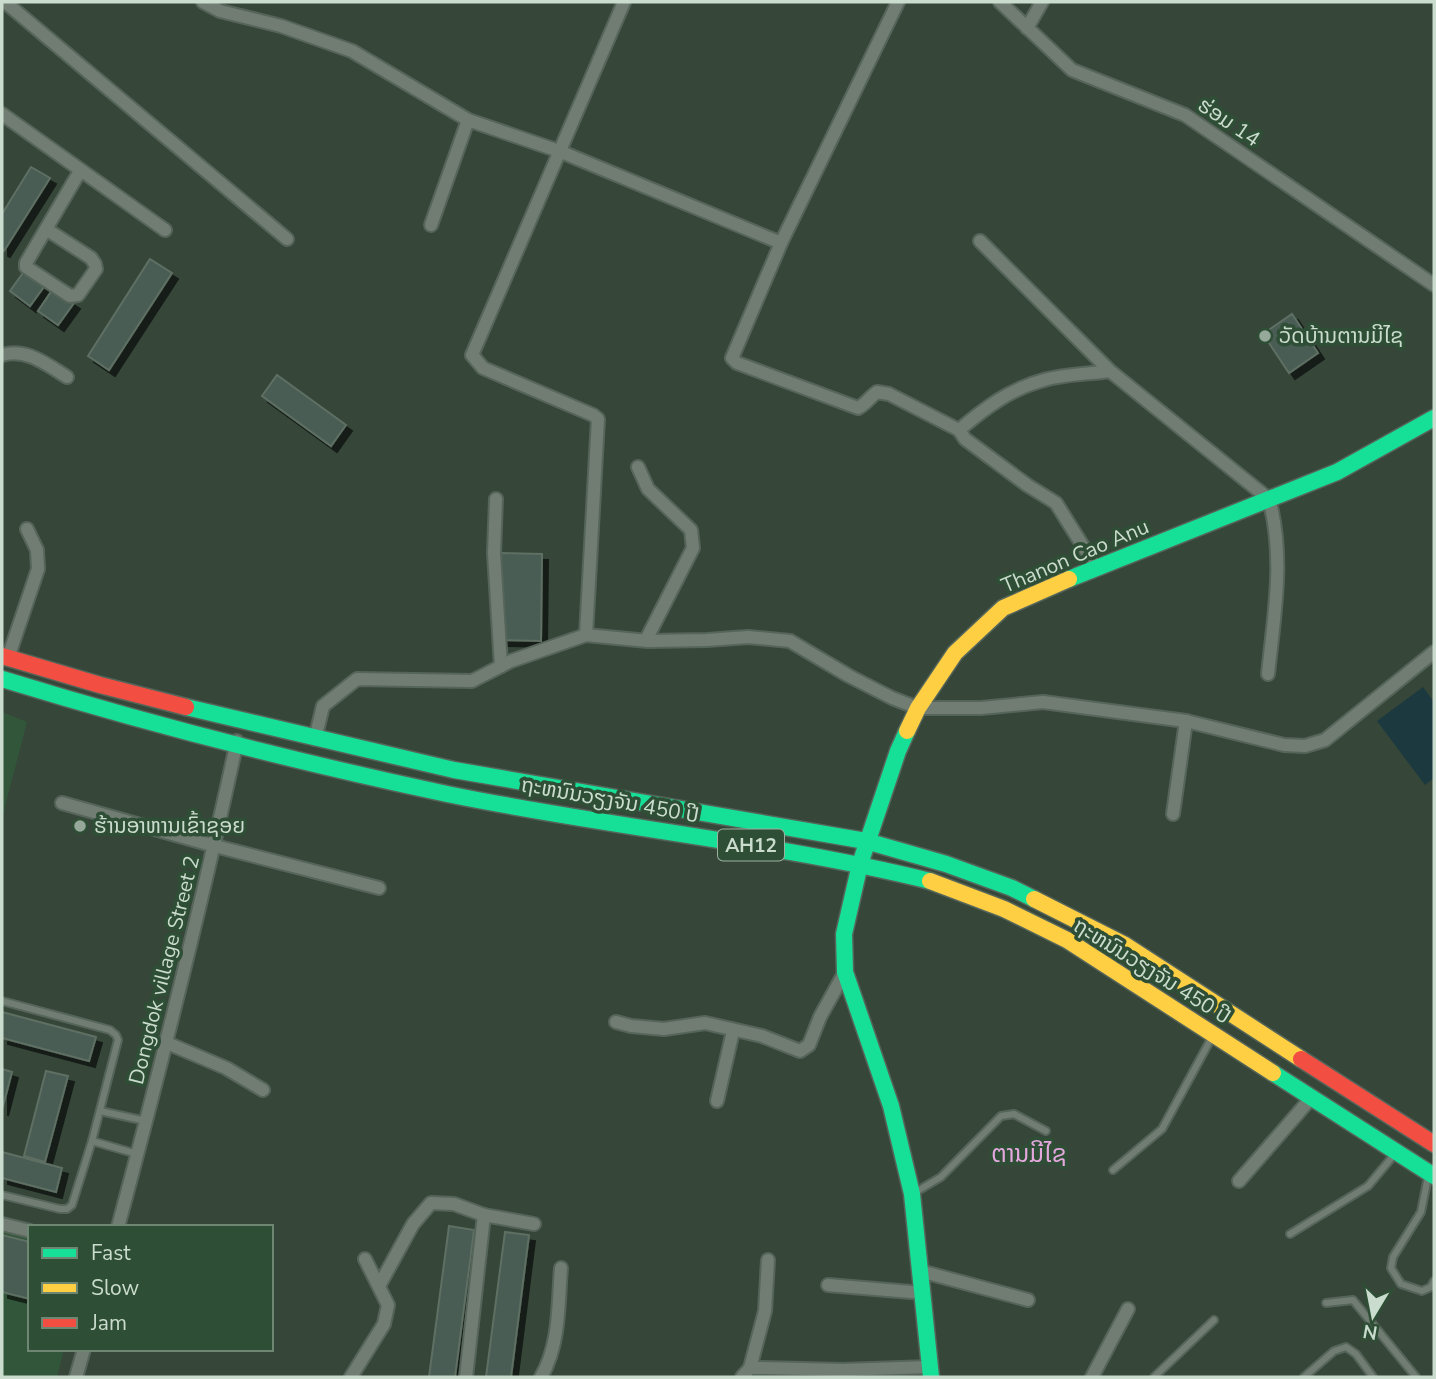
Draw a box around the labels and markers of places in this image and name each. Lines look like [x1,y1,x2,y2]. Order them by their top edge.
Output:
place label: ວັດບ້ານຕານມີໄຊ [1279,322,1403,350]
marker: ວັດບ້ານຕານມີໄຊ [1257,328,1273,344]
place label: ຮ້ານອາຫານເຂົ້າຊອຍ [94,810,245,840]
marker: ຮ້ານອາຫານເຂົ້າຊອຍ [72,818,88,834]

